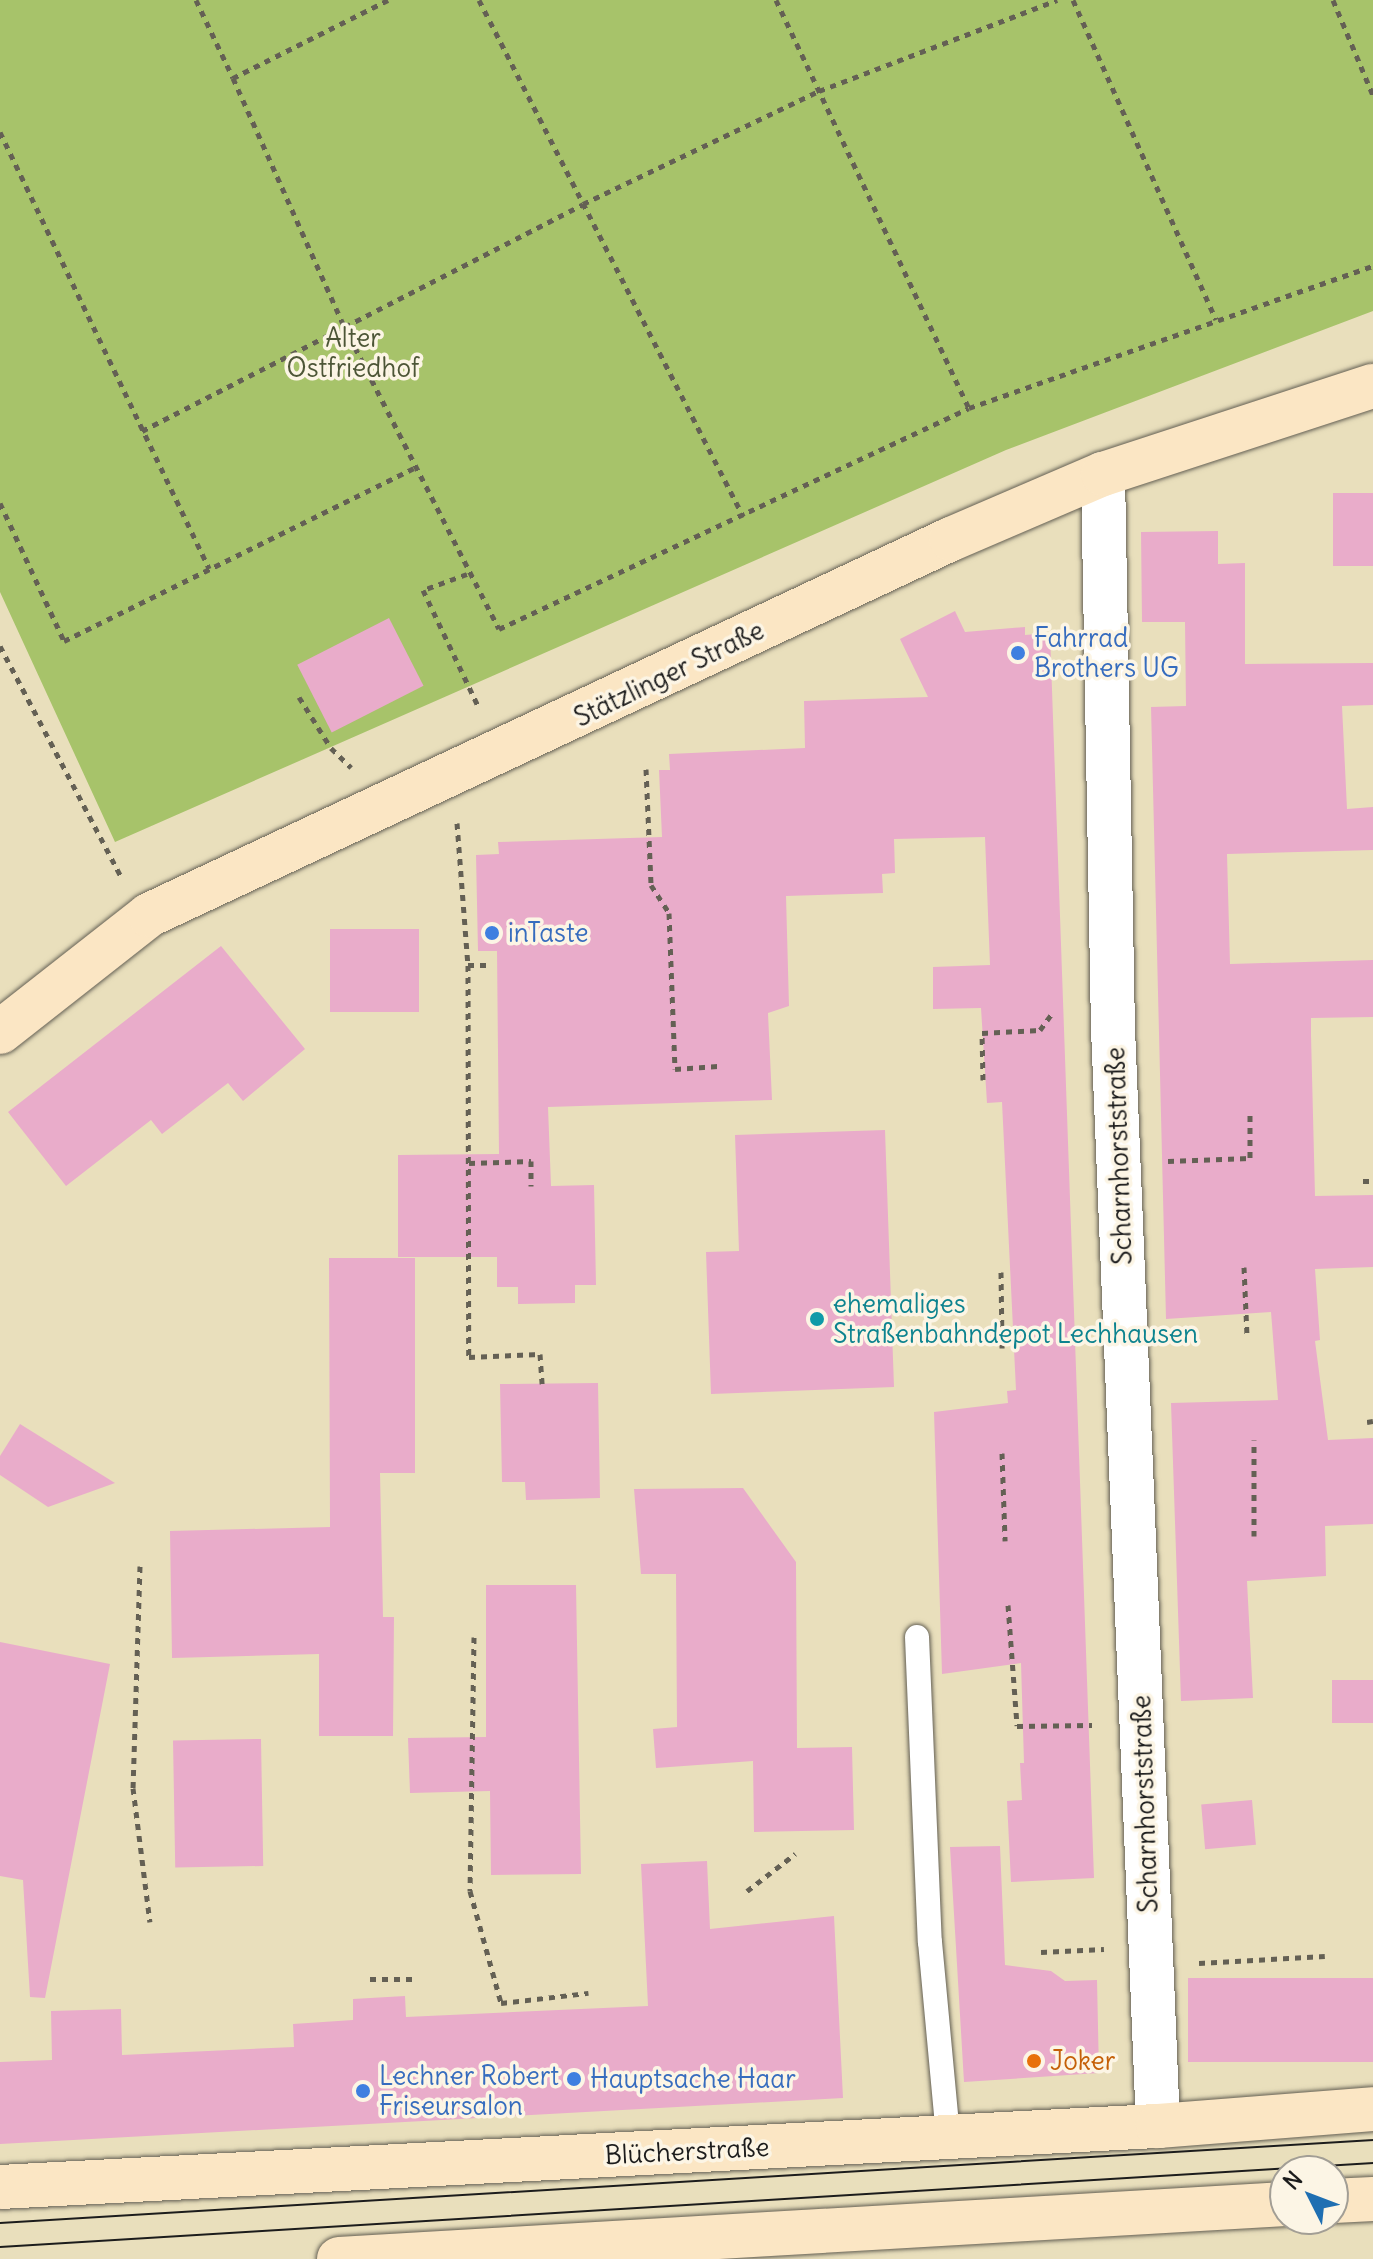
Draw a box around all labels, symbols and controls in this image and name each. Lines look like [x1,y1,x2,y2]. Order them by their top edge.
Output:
park label: Alter Ostfriedhof [287,322,419,384]
street label: Stätzlinger Straße [569,615,769,733]
place label: Fahrrad Brothers UG [1034,622,1179,684]
marker: Fahrrad Brothers UG [1009,644,1027,662]
place label: inTaste [508,917,588,949]
marker: inTaste [483,924,501,942]
street label: Scharnhorststraße [1100,1047,1138,1265]
place label: ehemaliges Straßenbahndepot Lechhausen [833,1288,1198,1350]
marker: ehemaliges Straßenbahndepot Lechhausen [808,1310,826,1328]
street label: Scharnhorststraße [1126,1695,1164,1913]
place label: Joker [1050,2045,1115,2077]
marker: Joker [1025,2052,1043,2070]
place label: Lechner Robert Friseursalon [379,2060,559,2122]
place label: Hauptsache Haar [590,2063,796,2095]
marker: Hauptsache Haar [565,2070,583,2088]
marker: Lechner Robert Friseursalon [354,2082,372,2100]
street label: Blücherstraße [604,2131,770,2171]
north arrow [1269,2155,1349,2235]
text: N [1277,2165,1308,2195]

